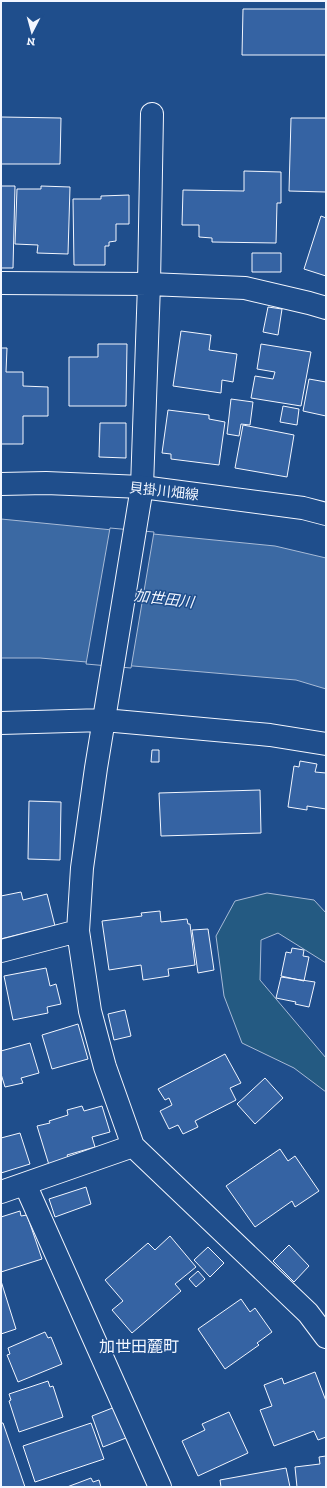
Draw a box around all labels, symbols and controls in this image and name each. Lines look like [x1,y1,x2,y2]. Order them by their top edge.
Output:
north arrow [12,12,52,52]
text: N [26,34,36,48]
street label: 貝掛川畑線 [128,479,200,504]
water label: 加世田川 [133,586,197,612]
district label: 加世田麓町 [99,1337,179,1356]

